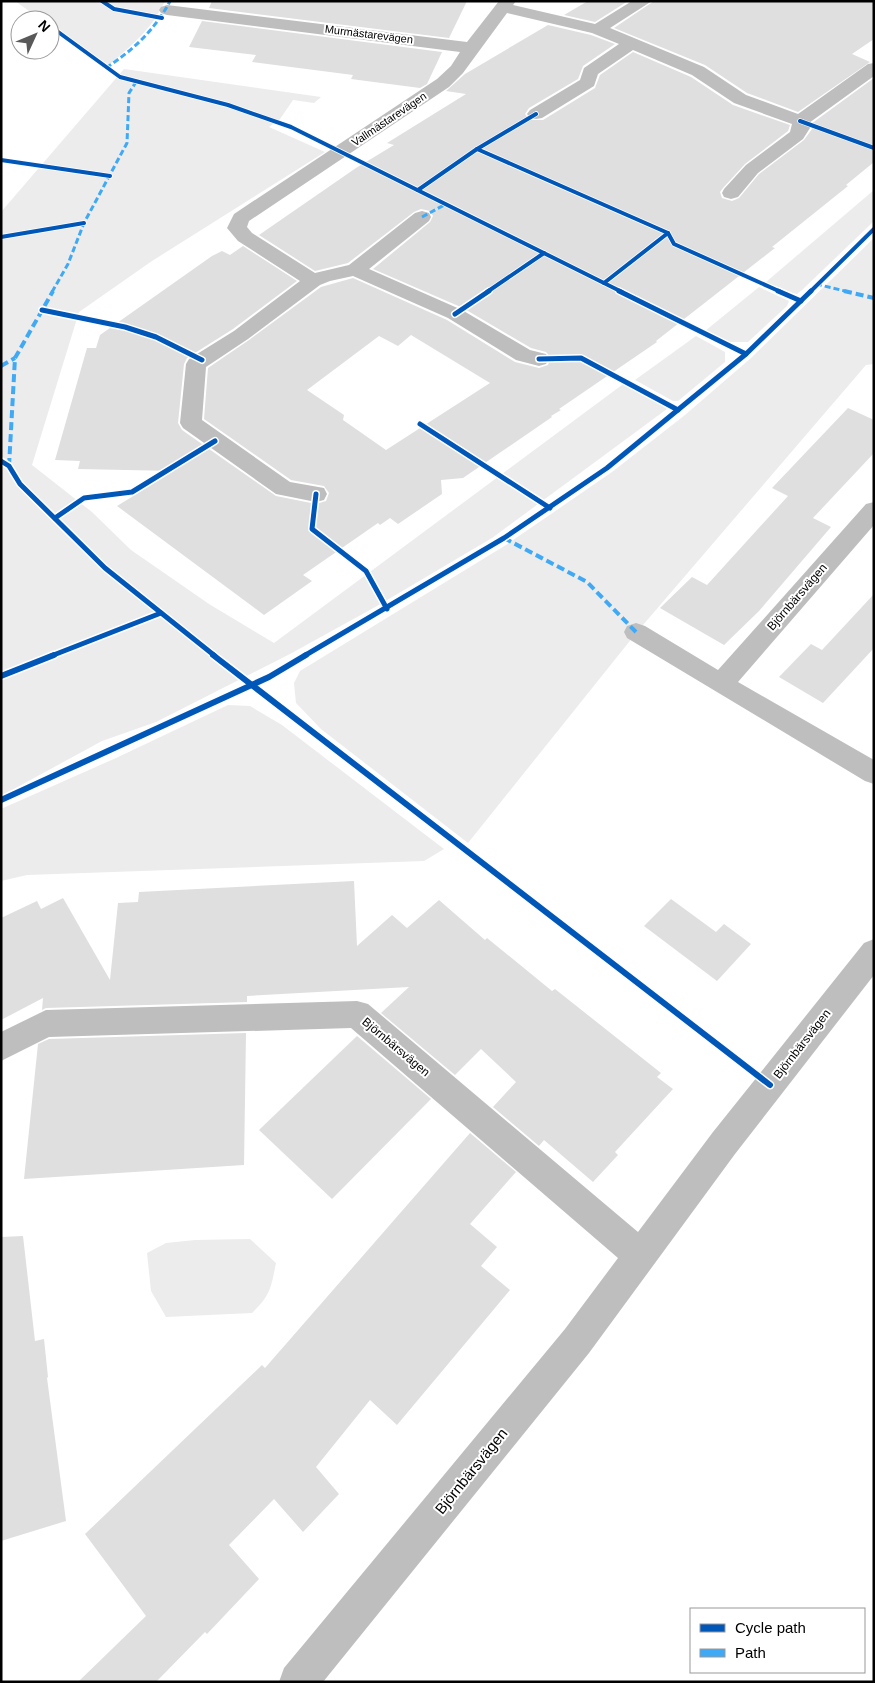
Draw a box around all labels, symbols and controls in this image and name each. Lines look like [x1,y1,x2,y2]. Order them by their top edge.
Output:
north arrow [10,10,60,60]
text: N [35,17,54,35]
street label: Murmästarevägen [324,23,414,45]
street label: Vallmästarevägen [349,90,429,148]
street label: Björnbärsvägen [764,561,830,633]
street label: Björnbärsvägen [771,1007,833,1081]
street label: Björnbärsvägen [359,1015,433,1079]
street label: Björnbärsvägen [431,1425,511,1517]
legend [690,1608,865,1673]
text: Cycle path [735,1619,806,1636]
text: Path [735,1644,766,1661]

